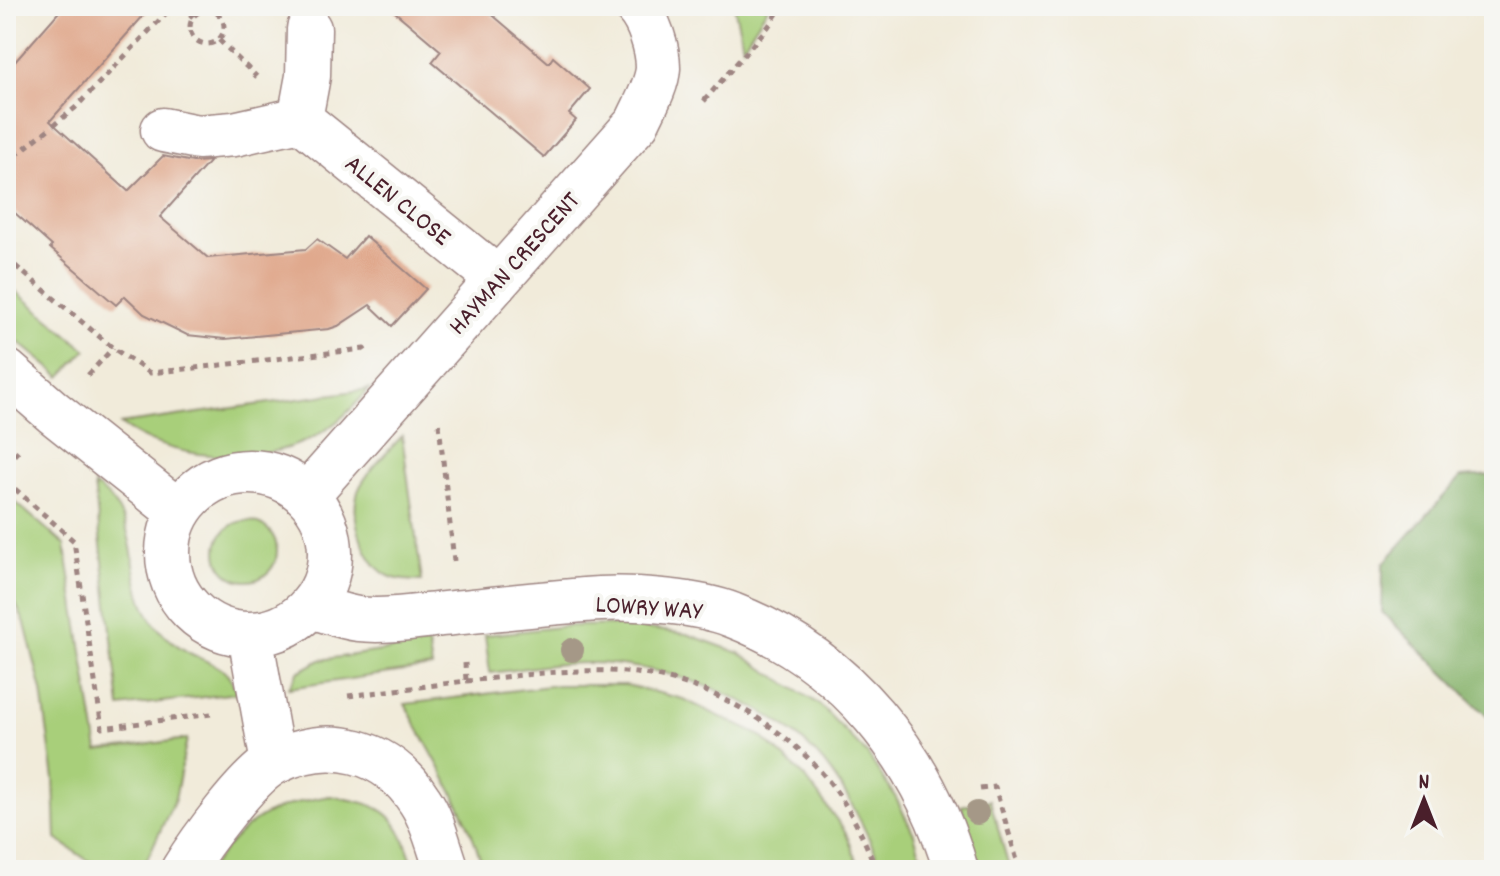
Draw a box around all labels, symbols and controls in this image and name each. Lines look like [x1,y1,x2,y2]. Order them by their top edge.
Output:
street label: ALLEN CLOSE [336,147,458,256]
street label: HAYMAN CRESCENT [441,184,591,344]
street label: LOWRY WAY [594,587,705,632]
north arrow [1384,760,1464,840]
text: N [1419,768,1430,799]

